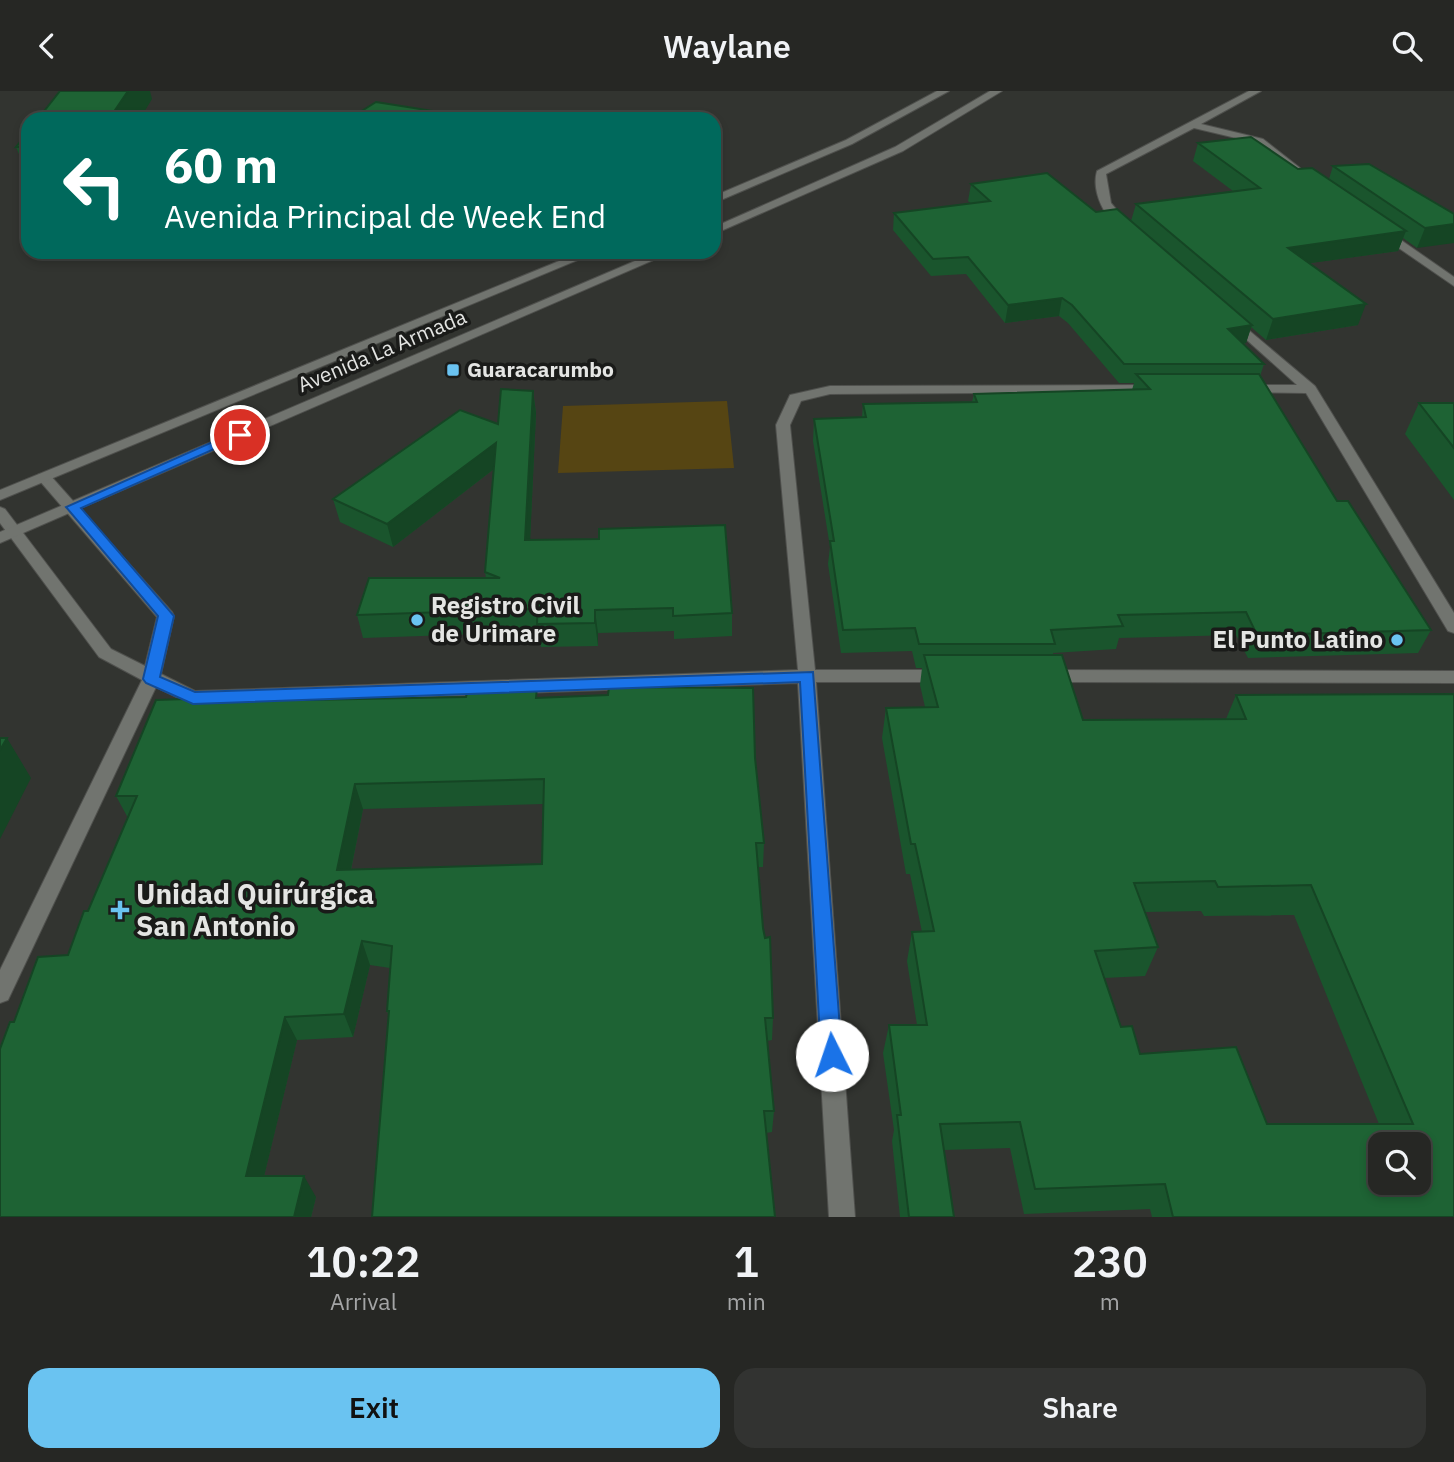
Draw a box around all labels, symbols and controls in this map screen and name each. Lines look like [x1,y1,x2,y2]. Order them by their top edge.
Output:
text: Waylane [663,25,791,67]
icon: back [28,27,66,65]
icon: search [1388,27,1426,65]
text: 60 m [164,133,278,196]
icon: left [49,140,140,231]
text: Avenida Principal de Week End [164,195,606,237]
street label: Avenida La Armada [293,302,470,398]
place label: Guaracarumbo [467,355,614,383]
marker: Guaracarumbo [445,362,461,378]
pin [210,405,270,465]
icon: arrive [221,416,259,454]
place label: Registro Civil de Urimare [431,589,580,649]
marker: Registro Civil de Urimare [409,612,425,628]
place label: El Punto Latino [1213,623,1383,655]
marker: El Punto Latino [1389,632,1405,648]
place label: Unidad Quirúrgica San Antonio [136,875,374,944]
marker: Unidad Quirúrgica San Antonio [110,900,130,920]
position arrow [795,1018,869,1092]
map controls [1368,1132,1431,1195]
button: search [1368,1132,1431,1195]
text: 10:22 [306,1234,421,1289]
text: 1 [734,1234,759,1289]
text: 230 [1072,1234,1148,1289]
text: Arrival [330,1286,397,1316]
text: min [727,1286,766,1316]
text: m [1100,1286,1120,1316]
button: Exit [28,1368,720,1448]
button: Share [734,1368,1426,1448]

